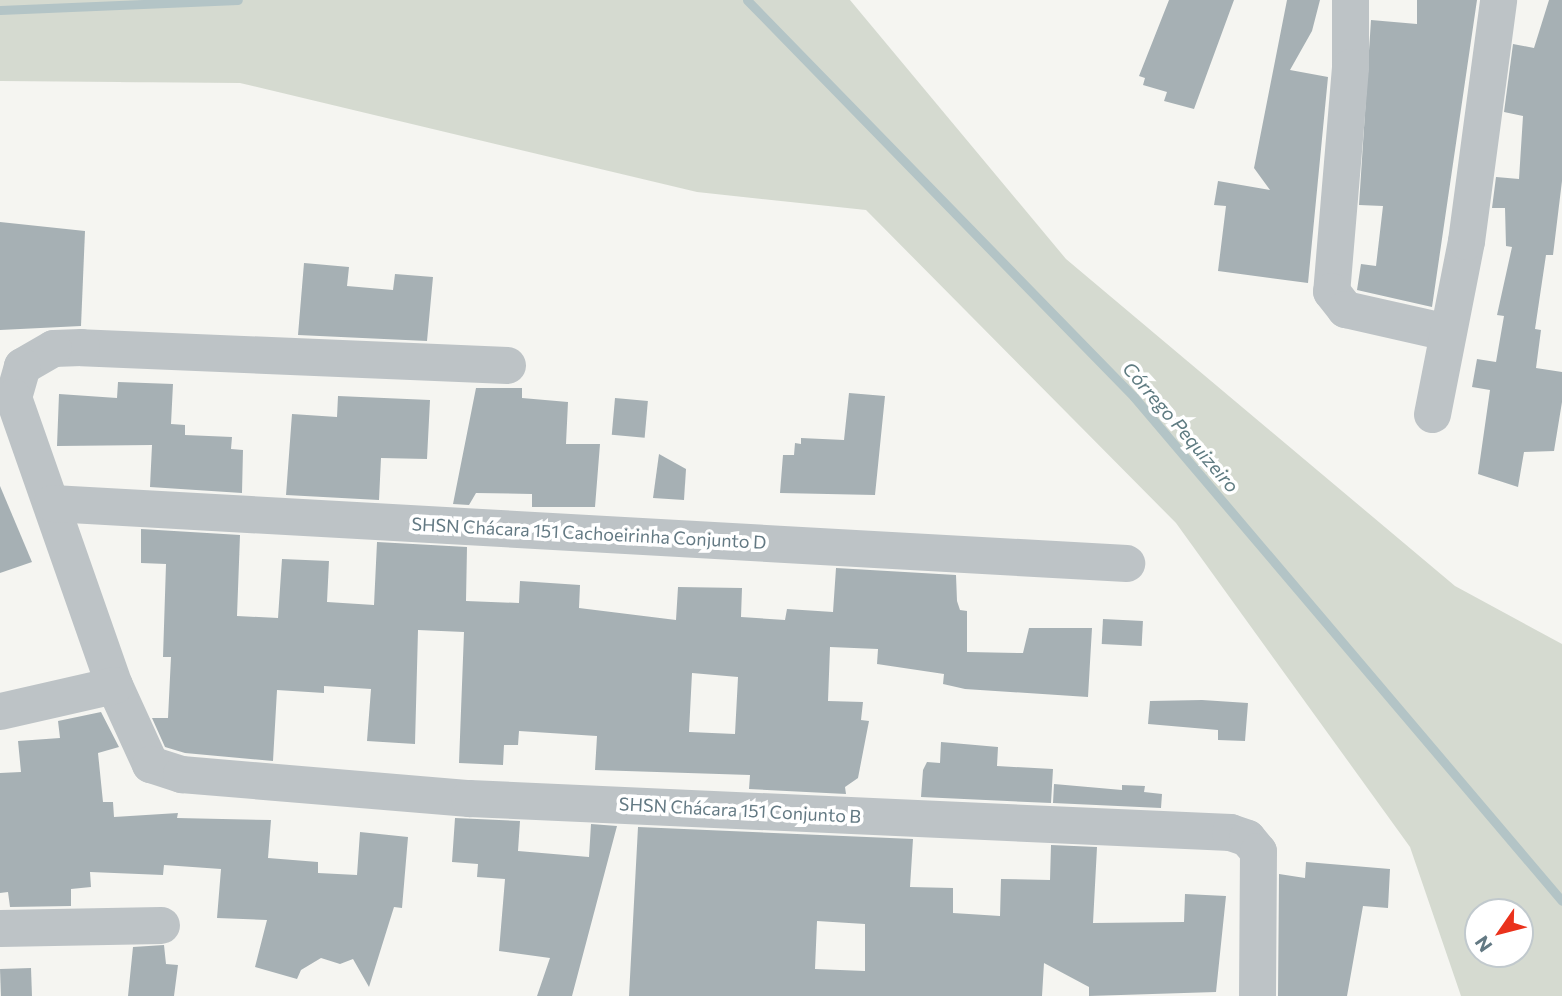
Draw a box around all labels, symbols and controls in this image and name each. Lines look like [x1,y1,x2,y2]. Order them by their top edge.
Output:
water label: Córrego Pequizeiro [1118,357,1244,497]
street label: SHSN Chácara 151 Cachoeirinha Conjunto D [411,513,767,553]
street label: SHSN Chácara 151 Conjunto B [618,793,862,827]
north arrow [1464,898,1534,968]
text: N [1470,932,1497,957]

